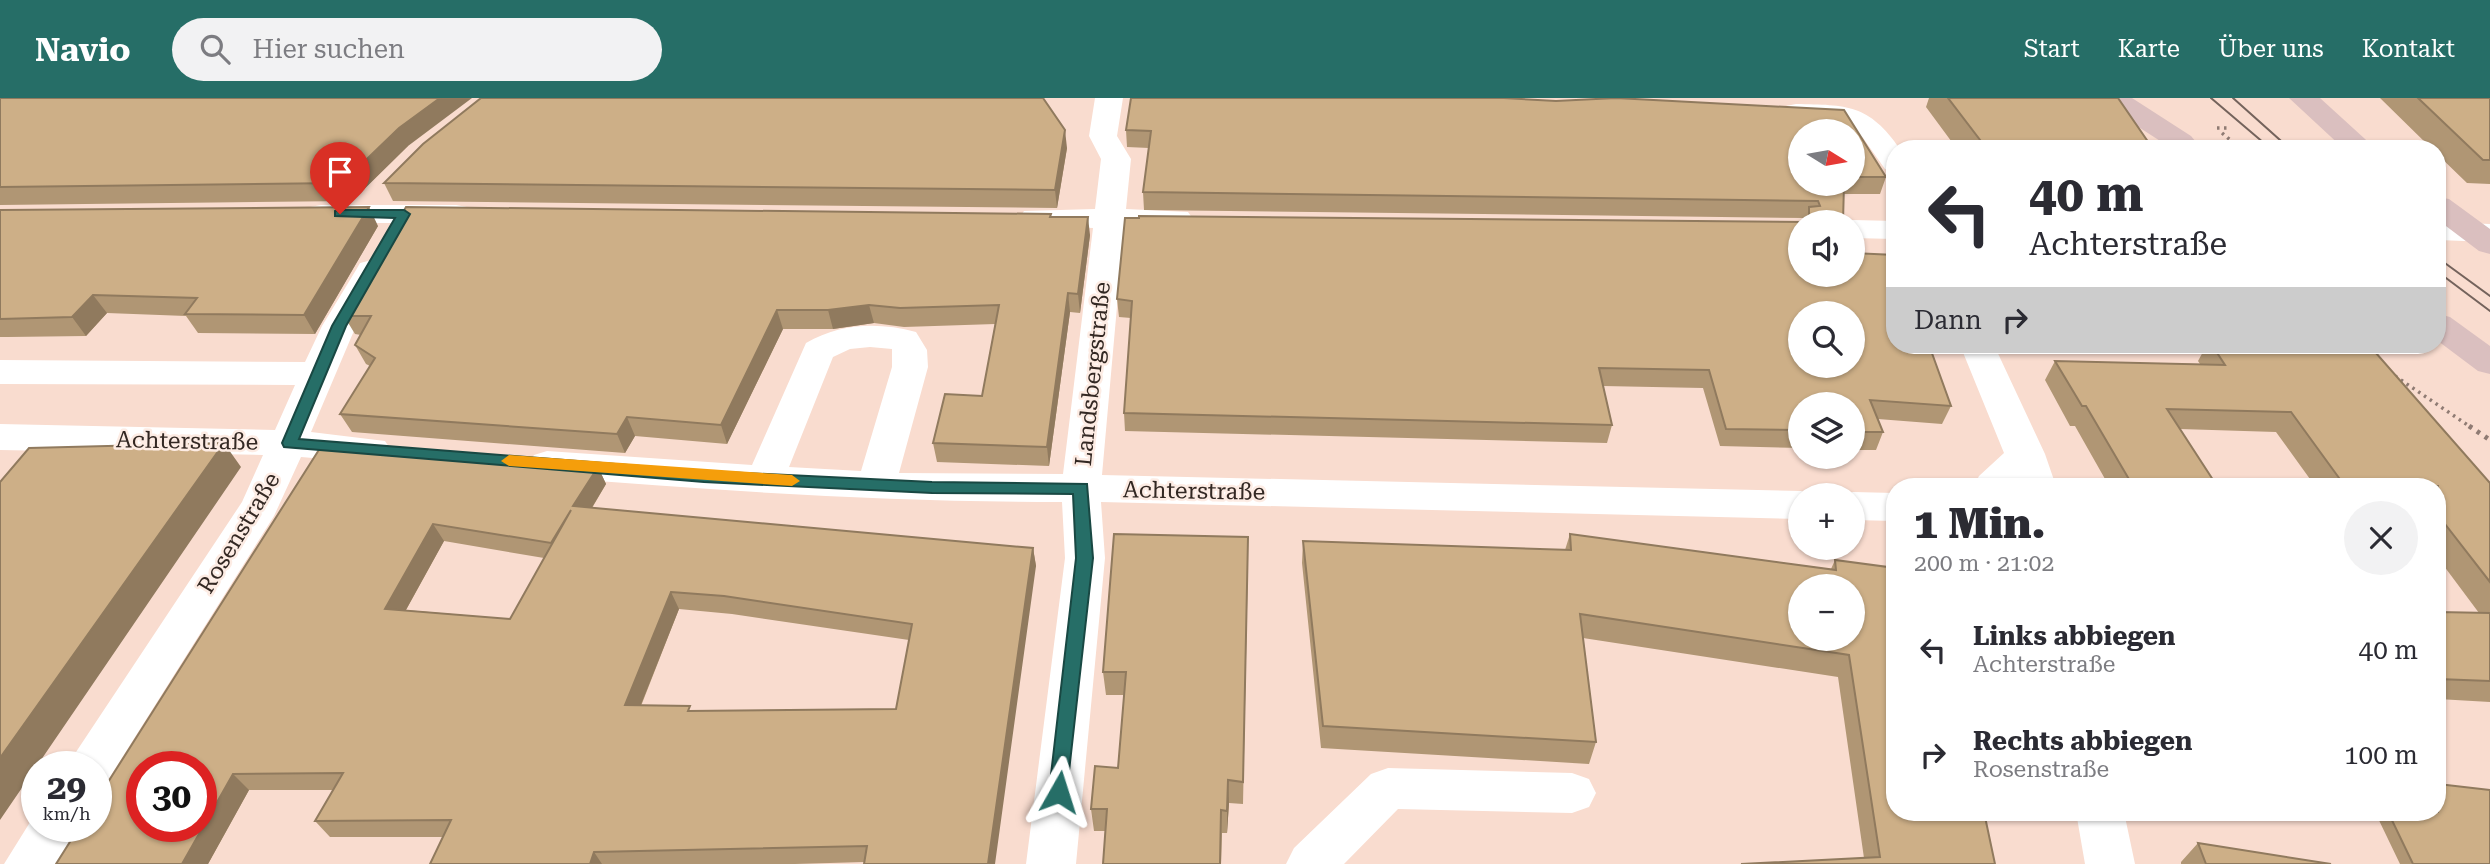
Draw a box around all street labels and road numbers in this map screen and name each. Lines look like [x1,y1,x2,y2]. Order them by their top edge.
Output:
street label: Landsbergstraße [1070,281,1116,467]
street label: Achterstraße [116,426,258,456]
street label: Rosenstraße [192,468,286,598]
street label: Achterstraße [1123,476,1265,506]

